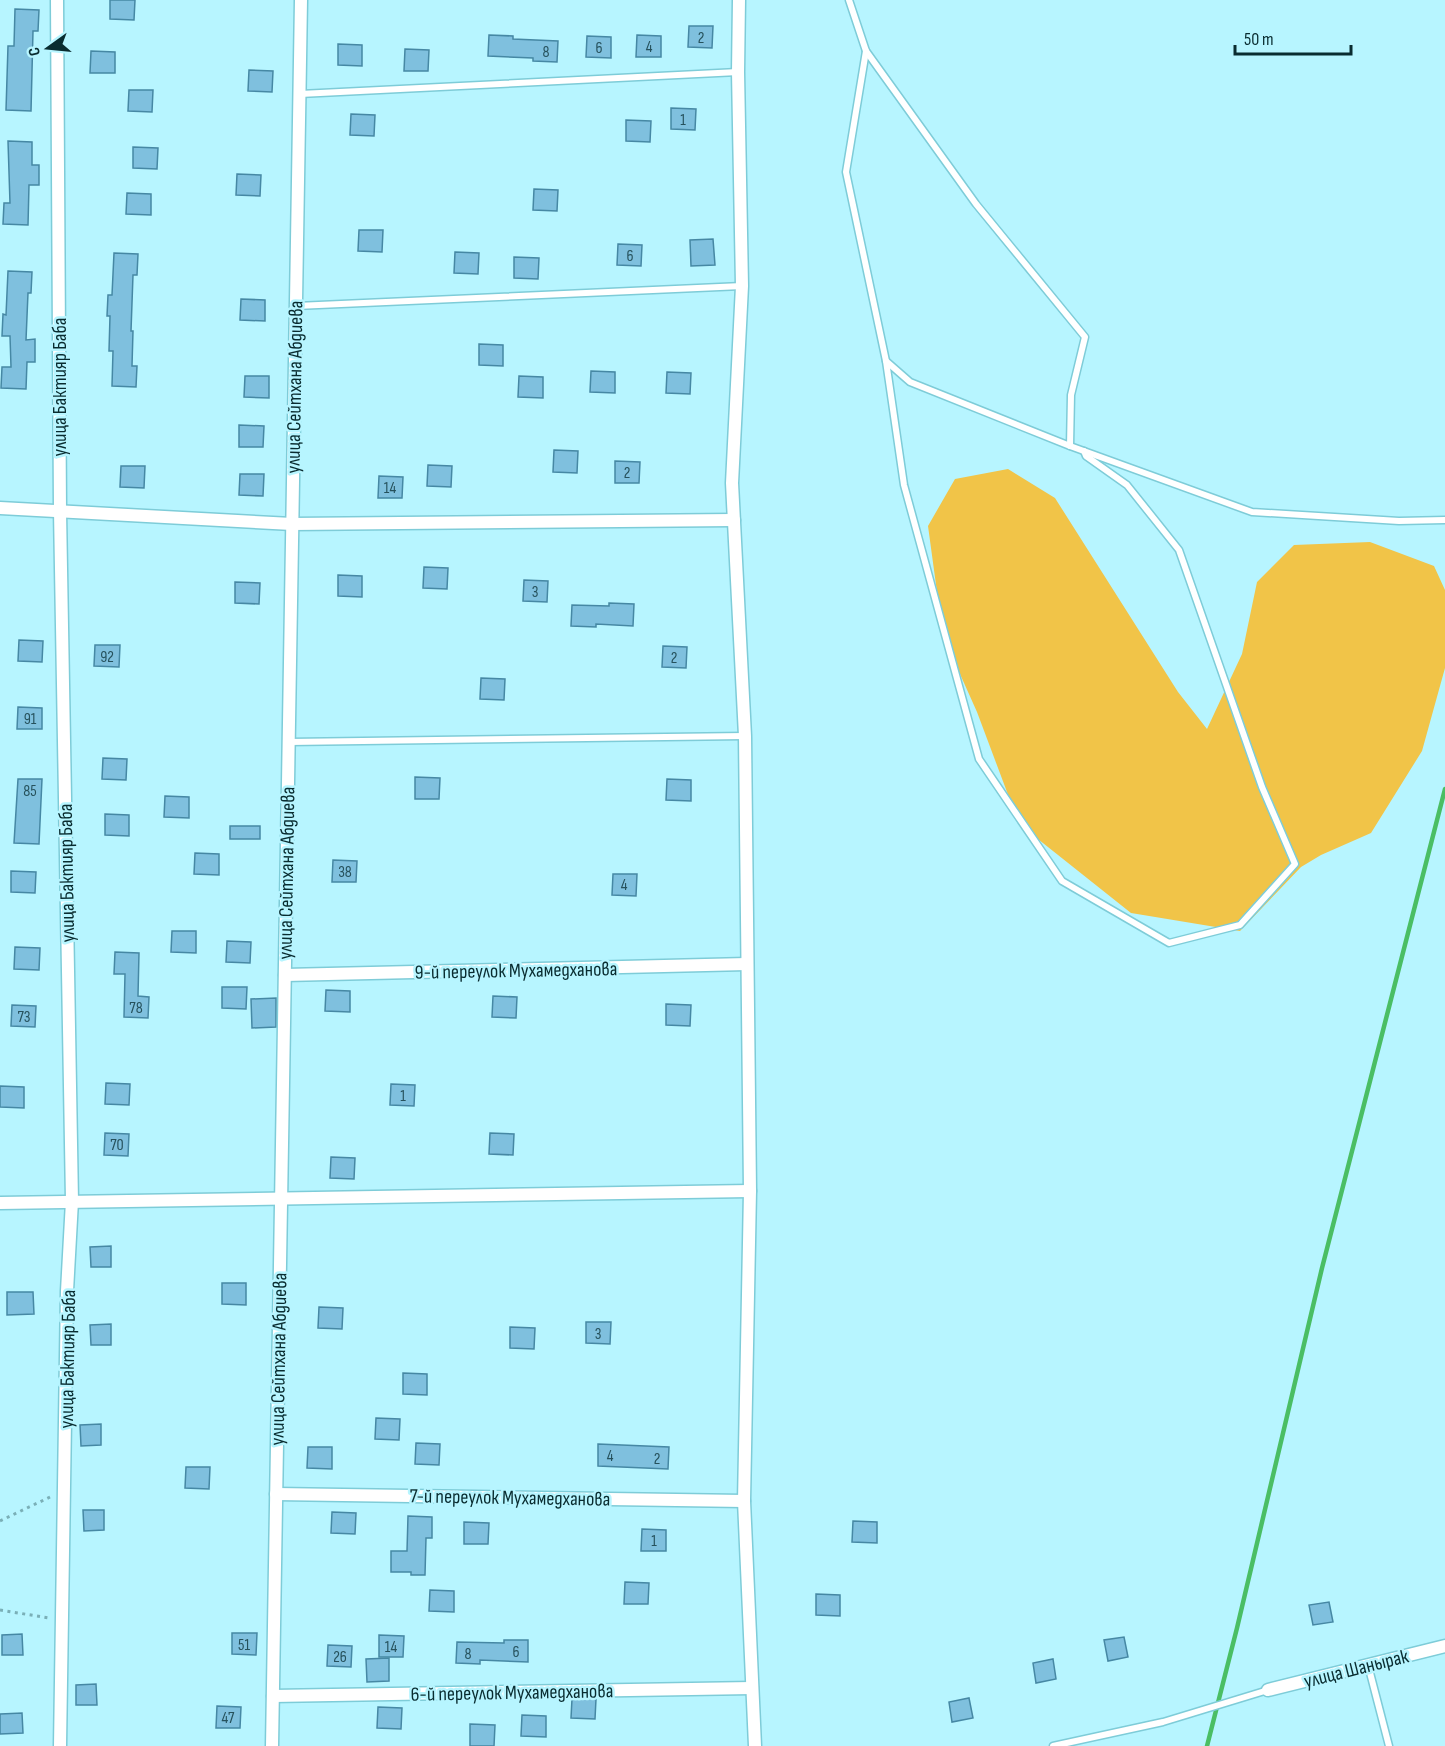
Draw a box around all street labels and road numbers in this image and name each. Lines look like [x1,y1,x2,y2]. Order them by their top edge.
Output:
street label: улица Сейтхана Абдиева [281,301,309,474]
street label: улица Бактияр Баба [48,318,72,456]
street label: улица Сейтхана Абдиева [273,787,301,960]
street label: улица Бактияр Баба [54,803,80,943]
street label: 9-й переулок Мухамедханова [414,957,618,985]
street label: улица Сейтхана Абдиева [265,1273,293,1446]
street label: улица Бактияр Баба [55,1289,81,1429]
street label: 7-й переулок Мухамедханова [409,1484,611,1512]
street label: улица Шанырак [1301,1644,1411,1694]
street label: 6-й переулок Мухамедханова [411,1679,614,1707]

